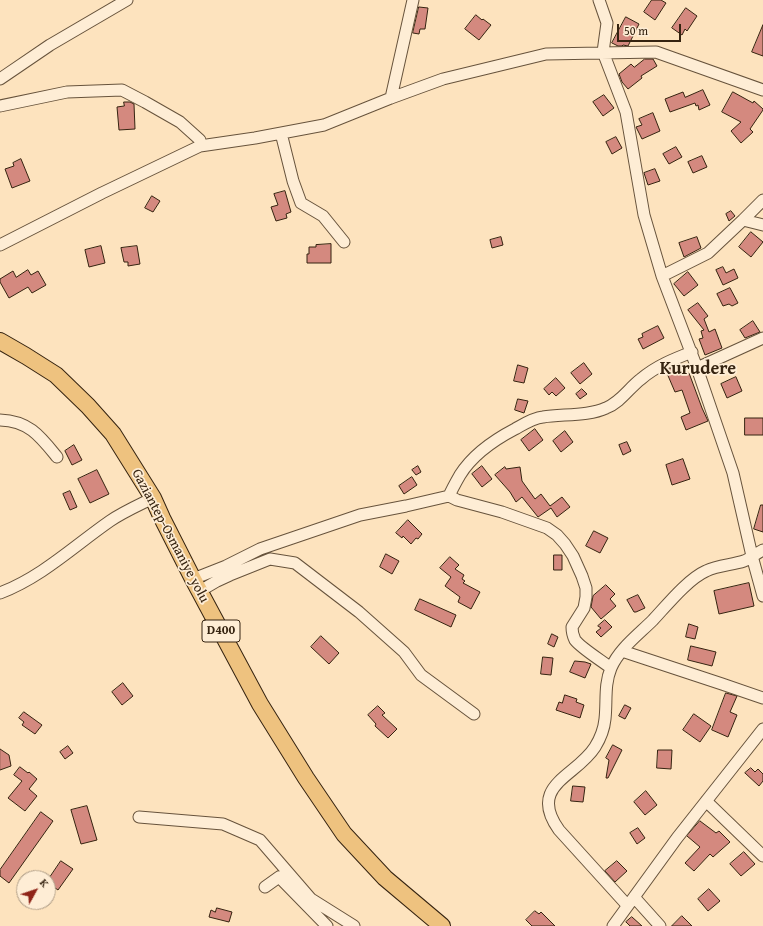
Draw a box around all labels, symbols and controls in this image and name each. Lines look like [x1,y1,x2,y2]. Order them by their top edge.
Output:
scale bar [619,16,683,42]
text: 50 m [624,22,648,39]
district label: Kurudere [660,358,736,380]
street label: Gaziantep-Osmaniye yolu [128,466,212,606]
road number: D400 [202,620,240,642]
north arrow [16,870,56,910]
text: K [36,875,53,891]

